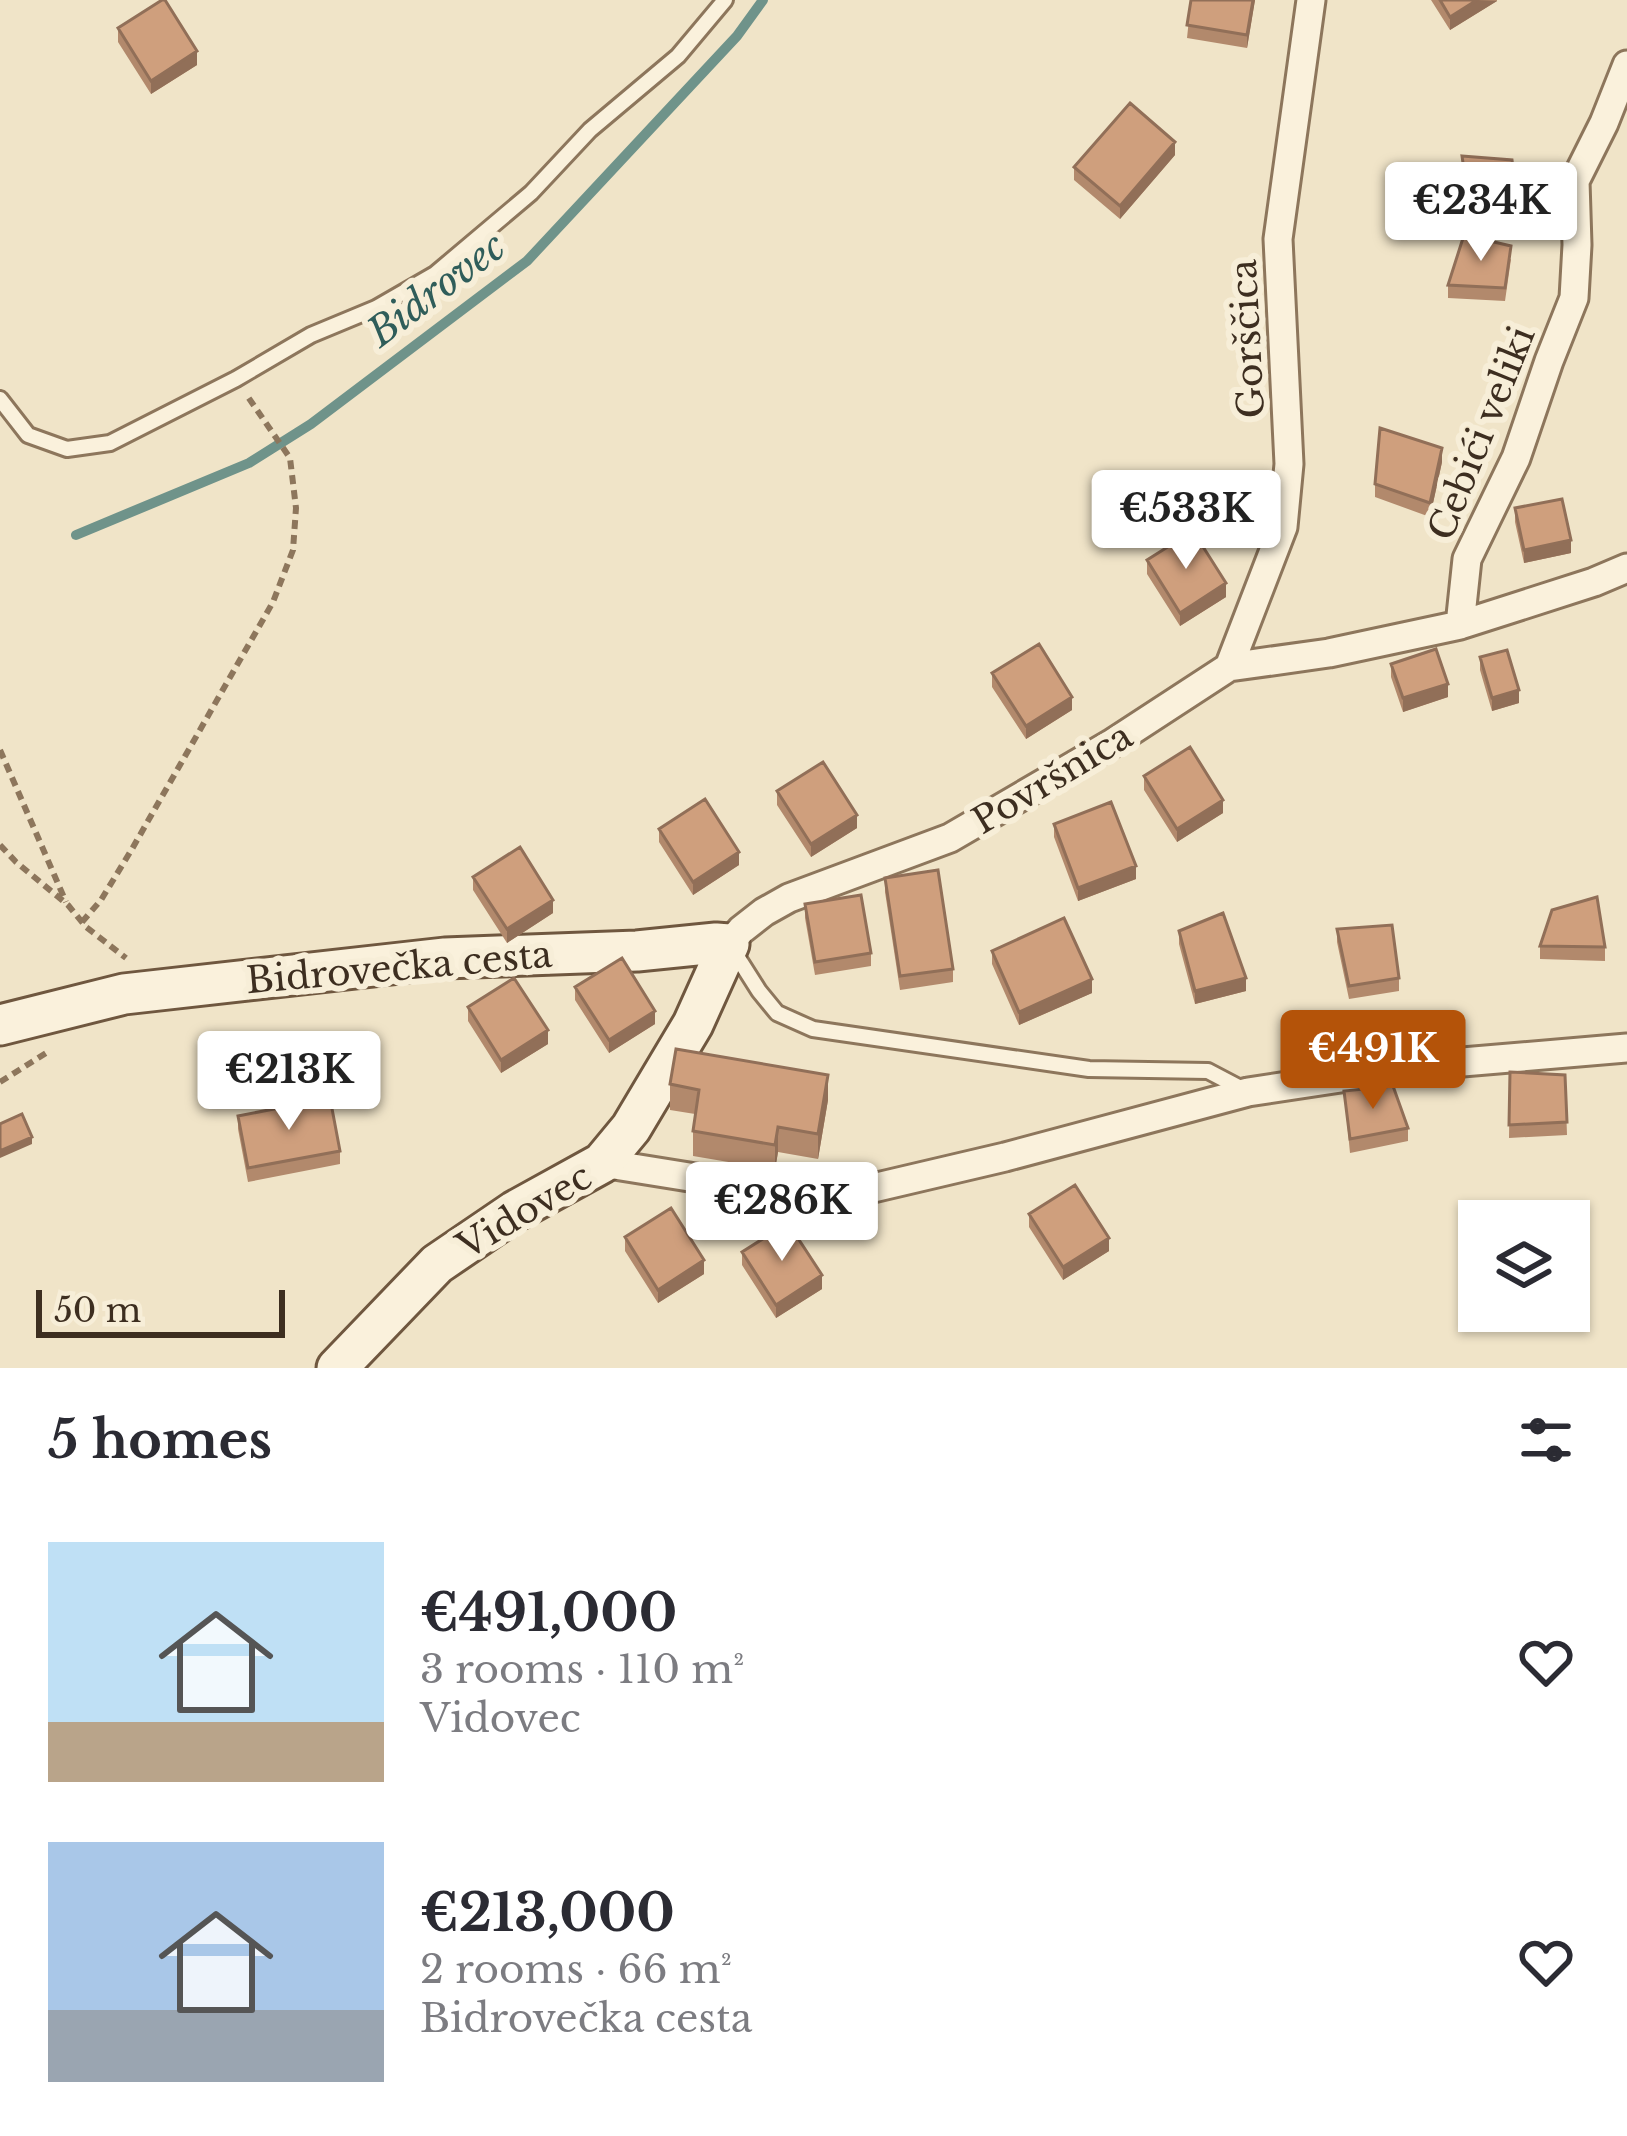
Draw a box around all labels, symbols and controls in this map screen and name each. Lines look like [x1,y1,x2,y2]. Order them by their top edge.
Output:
pin: €234K [1397,162,1565,264]
text: €234K [1412,176,1550,225]
water label: Bidrovec [356,222,515,358]
street label: Gorščica [1221,258,1274,420]
street label: Cebići veliki [1418,320,1545,547]
pin: €533K [1102,470,1270,572]
text: €533K [1119,484,1253,533]
street label: Površnica [964,713,1140,844]
street label: Bidrovečka cesta [244,932,554,1003]
pin: €491K [1289,1010,1457,1112]
text: €491K [1308,1024,1438,1073]
pin: €213K [205,1031,373,1133]
text: €213K [224,1045,354,1094]
street label: Vidovec [448,1154,599,1269]
pin: €286K [698,1162,866,1264]
text: €286K [713,1176,851,1225]
map controls [1458,1200,1590,1332]
button: layers [1458,1200,1590,1332]
scale bar [36,1284,285,1337]
text: 50 m [54,1290,141,1331]
icon: filters [1513,1407,1579,1473]
text: 5 homes [48,1409,272,1472]
text: €491,000 [420,1582,677,1645]
icon: home [144,1590,288,1734]
icon: heart [1513,1629,1579,1695]
text: 3 rooms · 110 m² [420,1645,744,1694]
text: Vidovec [420,1694,581,1743]
text: €213,000 [420,1882,675,1945]
icon: home [144,1890,288,2034]
icon: heart [1513,1929,1579,1995]
text: 2 rooms · 66 m² [420,1945,732,1994]
text: Bidrovečka cesta [420,1994,752,2043]

